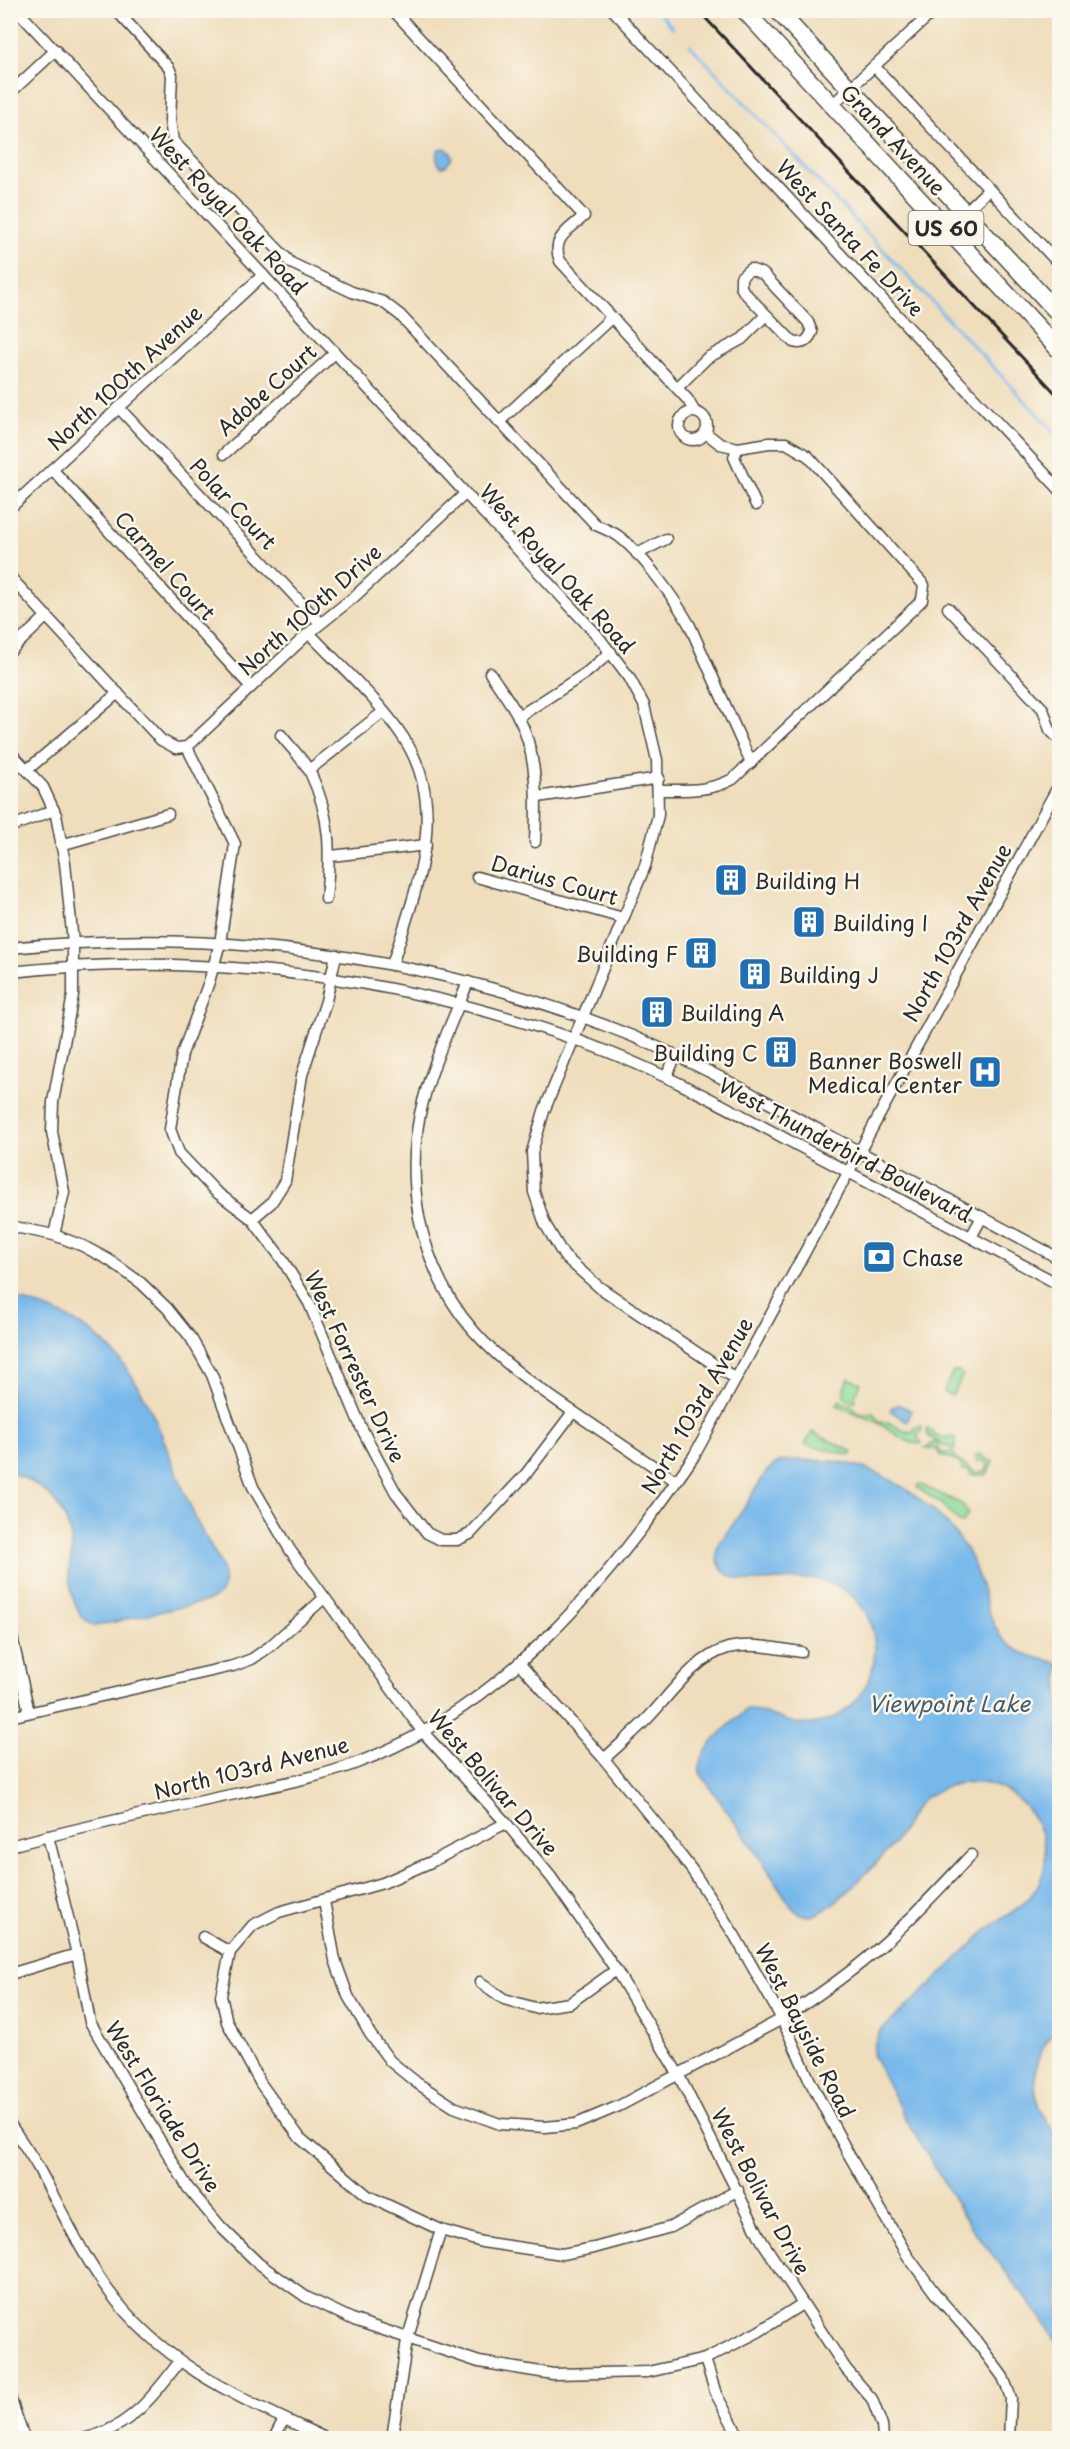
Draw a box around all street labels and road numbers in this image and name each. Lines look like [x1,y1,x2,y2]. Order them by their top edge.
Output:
street label: Grand Avenue [834,76,954,202]
street label: West Royal Oak Road [142,119,316,301]
street label: West Santa Fe Drive [770,151,932,323]
road number: US 60 [908,211,984,245]
street label: North 100th Avenue [39,297,209,457]
street label: Adobe Court [209,335,323,443]
street label: Polar Court [183,450,285,556]
street label: West Royal Oak Road [473,476,643,660]
street label: Carmel Court [108,503,224,627]
street label: North 100th Drive [230,536,388,682]
street label: North 103rd Avenue [894,837,1018,1027]
street label: Darius Court [488,846,622,912]
street label: West Thunderbird Boulevard [714,1068,979,1230]
street label: West Forrester Drive [297,1265,415,1467]
street label: North 103rd Avenue [632,1310,760,1500]
street label: West Bolivar Drive [421,1702,567,1862]
street label: North 103rd Avenue [150,1727,352,1807]
street label: West Bayside Road [748,1937,864,2123]
street label: West Floriade Drive [98,2014,230,2198]
street label: West Bolivar Drive [704,2102,820,2280]

